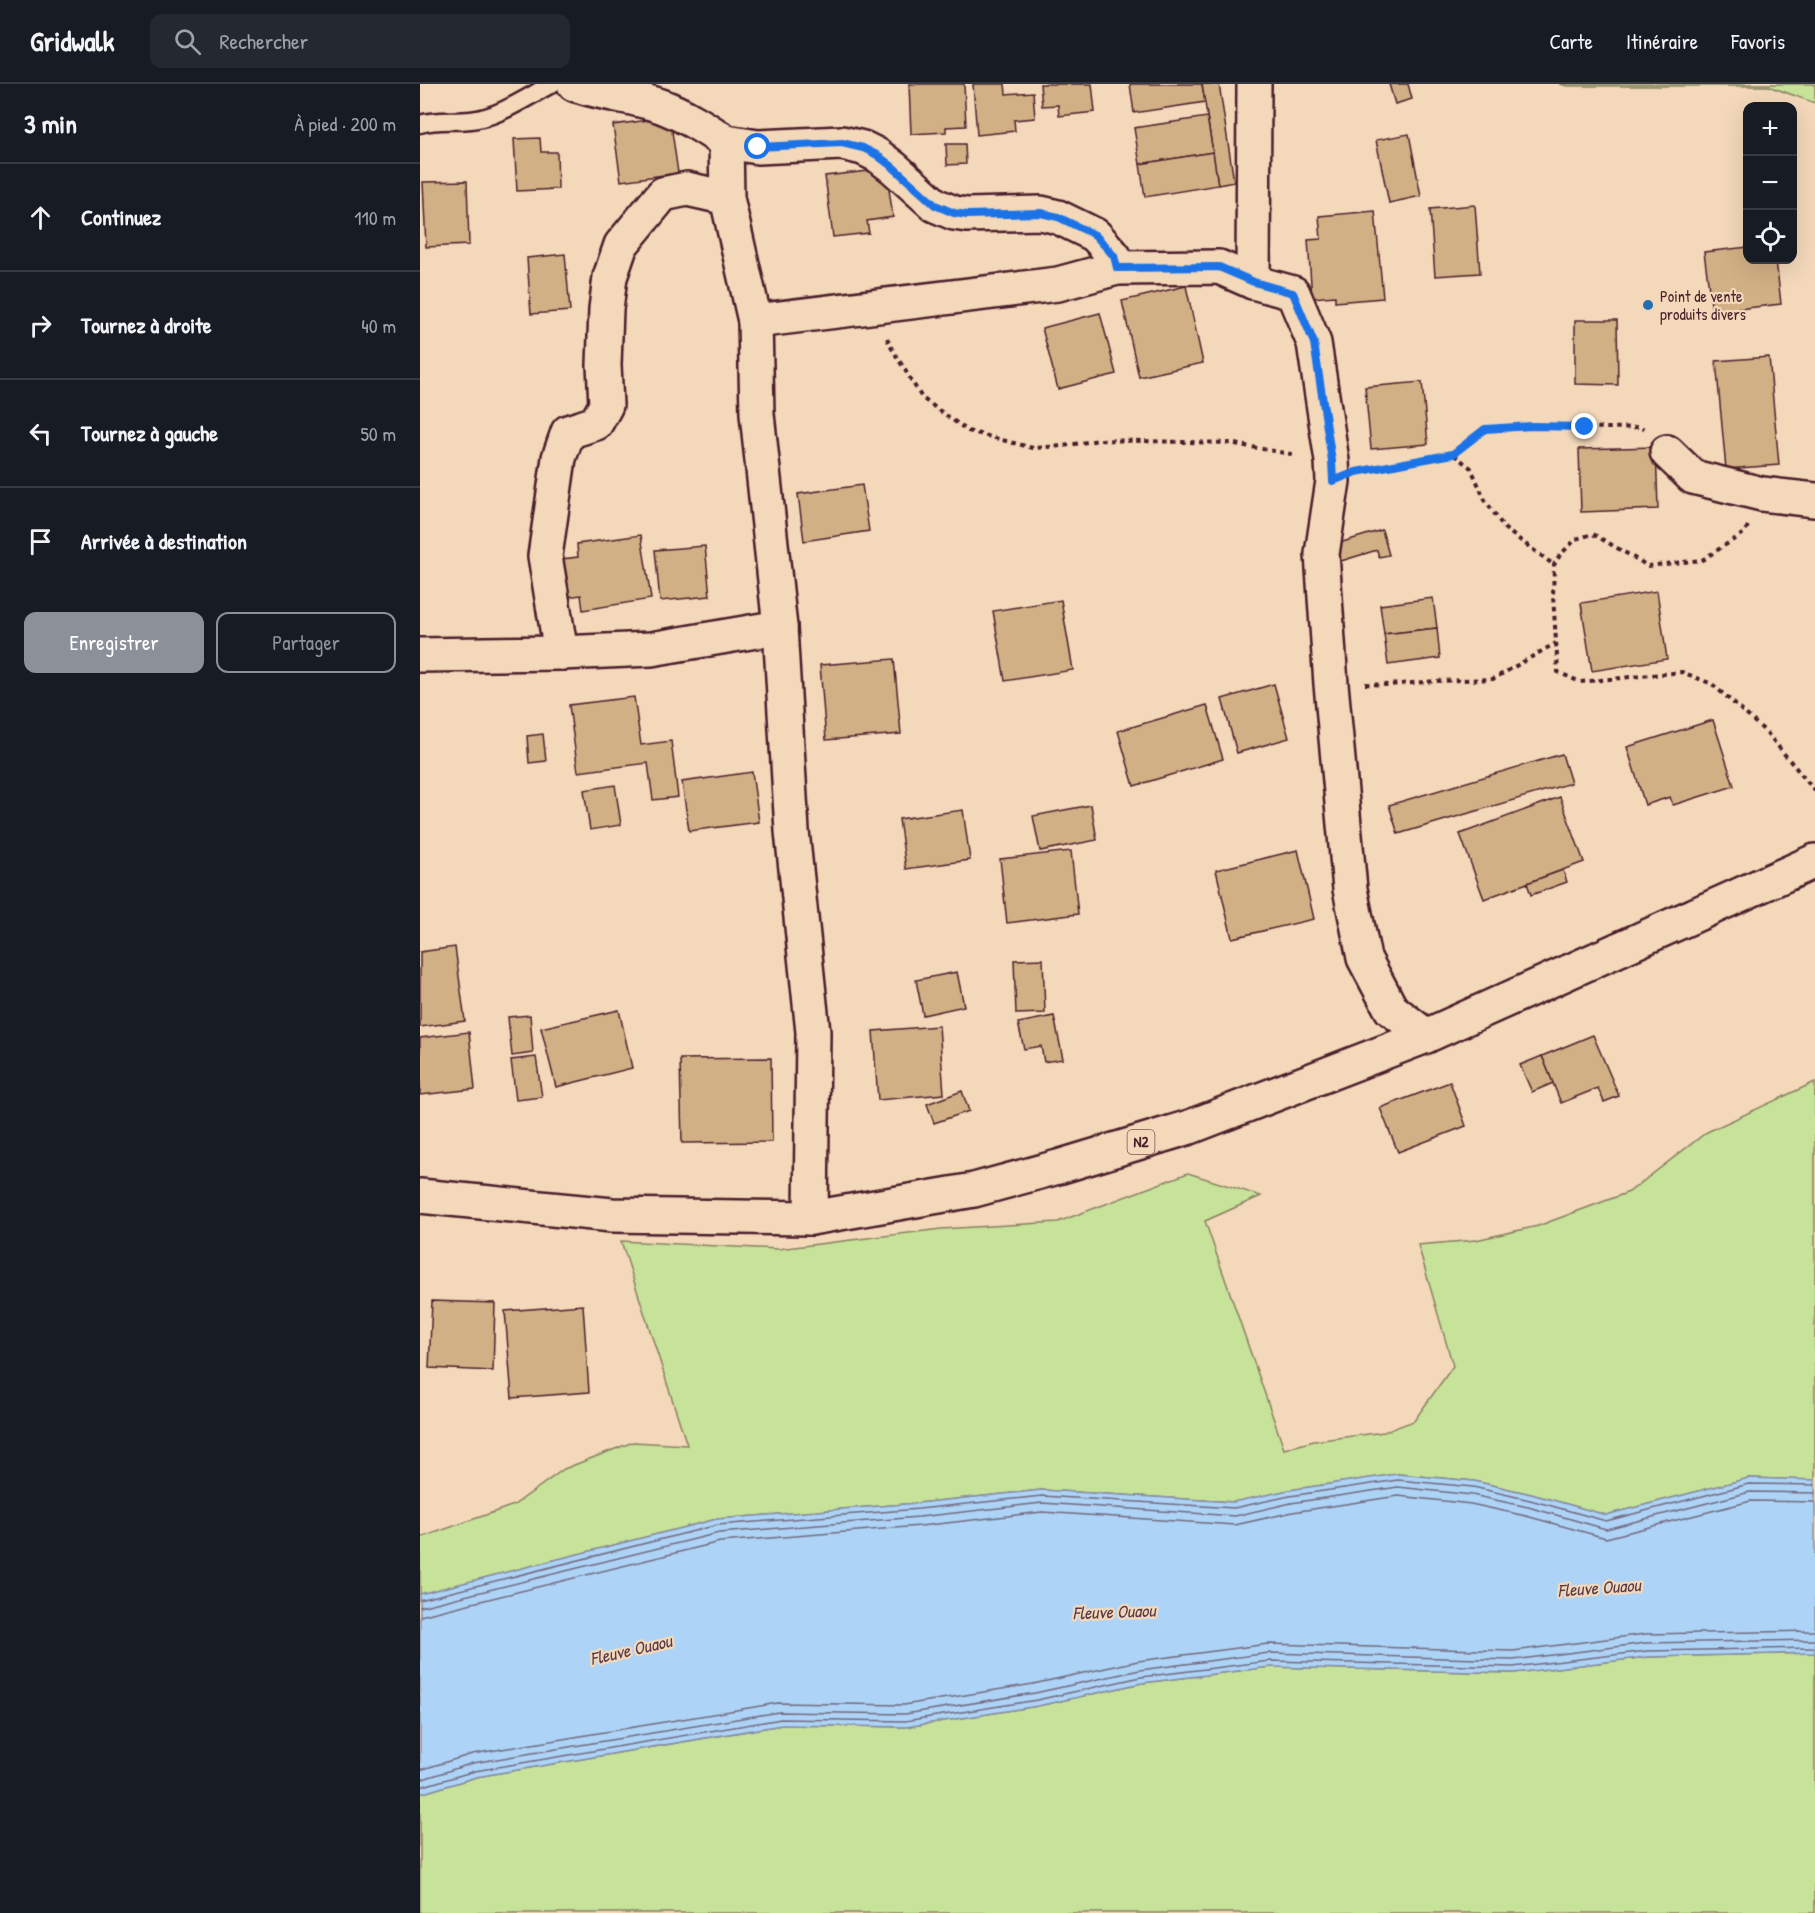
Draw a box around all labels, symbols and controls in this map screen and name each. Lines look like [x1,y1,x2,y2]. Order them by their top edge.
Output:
search box [150,14,570,68]
text: Gridwalk [30,22,114,60]
icon: search [171,25,204,58]
text: Rechercher [219,26,308,56]
text: Carte [1550,27,1593,56]
text: Itinéraire [1626,27,1698,56]
text: Favoris [1731,27,1785,56]
map controls [1743,102,1797,264]
button: + [1743,102,1797,156]
text: 3 min [24,106,77,141]
text: À pied · 200 m [294,110,396,137]
route start [744,133,770,159]
button: − [1743,156,1797,210]
icon: ahead [24,201,57,234]
text: Continuez [81,202,161,232]
text: 110 m [354,204,396,231]
button: locate [1743,210,1797,264]
place label: Point de vente produits divers [1660,285,1746,325]
marker: Point de vente produits divers [1641,298,1655,312]
icon: right [24,309,57,342]
text: Tournez à droite [81,310,211,340]
text: 40 m [361,312,396,339]
route end [1571,413,1597,439]
icon: left [24,417,57,450]
text: Tournez à gauche [81,418,218,448]
text: 50 m [360,420,396,447]
icon: arrive [24,525,57,558]
text: Arrivée à destination [81,526,247,556]
button: Enregistrer [24,612,204,673]
button: Partager [216,612,396,673]
road number: N2 [1128,1130,1154,1154]
water label: Fleuve Ouaou [1557,1572,1643,1603]
water label: Fleuve Ouaou [1072,1597,1158,1625]
water label: Fleuve Ouaou [588,1628,676,1671]

